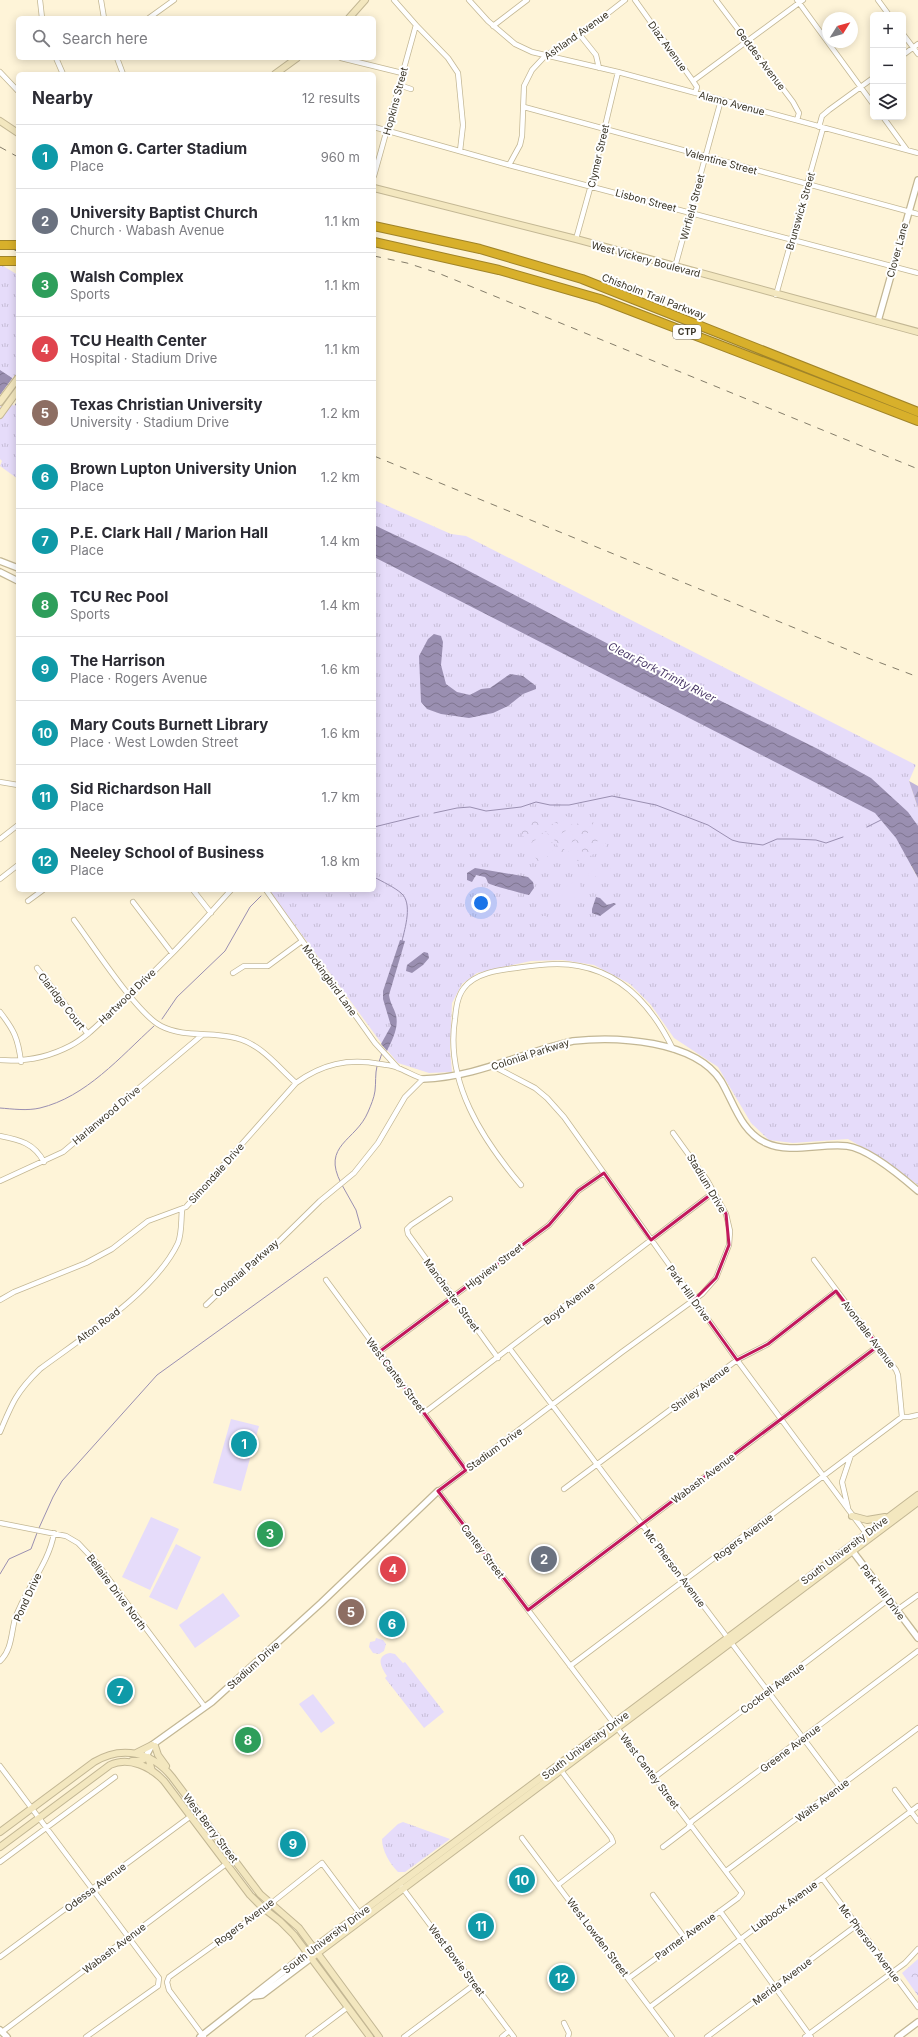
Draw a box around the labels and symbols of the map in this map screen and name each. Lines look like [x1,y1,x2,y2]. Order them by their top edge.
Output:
street label: Ashland Avenue [541,8,611,62]
north arrow [822,12,858,48]
street label: Diaz Avenue [646,19,690,73]
street label: Geddes Avenue [734,26,788,93]
street label: Hopkins Street [380,65,410,136]
street label: Alamo Avenue [698,88,766,118]
street label: Clymer Street [585,122,611,189]
street label: Valentine Street [683,146,759,177]
street label: Brunswick Street [783,170,817,251]
street label: Wirfield Street [677,172,707,241]
street label: Lisbon Street [614,186,678,214]
street label: Clover Lane [884,221,910,279]
street label: West Vickery Boulevard [590,239,702,279]
street label: Chisholm Trail Parkway [600,271,708,322]
road number: CTP [673,325,701,339]
water label: Clear Fork Trinity River [606,639,719,706]
your location [471,893,491,913]
street label: Mockingbird Lane [300,942,360,1018]
street label: Hartwood Drive [96,966,158,1026]
street label: Claridge Court [36,970,88,1032]
street label: Colonial Parkway [489,1036,571,1072]
street label: Harlanwood Drive [70,1083,142,1147]
street label: Simondale Drive [186,1140,246,1206]
street label: Stadium Drive [685,1152,729,1215]
street label: Colonial Parkway [211,1236,281,1299]
street label: Higview Street [463,1240,526,1292]
street label: Manchester Street [422,1256,483,1334]
street label: Park Hill Drive [665,1263,714,1324]
street label: Boyd Avenue [541,1279,597,1327]
street label: Avondale Avenue [840,1298,898,1370]
street label: Alton Road [74,1305,122,1345]
street label: West Cantey Street [364,1335,429,1415]
street label: Shirley Avenue [668,1362,732,1414]
street label: Stadium Drive [464,1425,524,1473]
pin: 1 [231,1429,257,1459]
street label: Wabash Avenue [669,1450,737,1506]
street label: Rogers Avenue [711,1511,775,1563]
street label: South University Drive [798,1513,890,1587]
pin: 3 [257,1519,283,1549]
street label: Cantey Street [459,1522,508,1581]
street label: Mc Pherson Avenue [642,1527,708,1610]
pin: 2 [531,1544,557,1574]
street label: Bellaire Drive North [85,1552,149,1632]
pin: 4 [380,1554,406,1584]
street label: Park Hill Drive [858,1562,908,1622]
street label: Pond Drive [11,1571,43,1623]
pin: 5 [338,1597,364,1627]
pin: 6 [379,1609,405,1639]
street label: Stadium Drive [224,1638,282,1692]
street label: Cockrell Avenue [738,1660,806,1716]
pin: 7 [107,1676,133,1706]
street label: South University Drive [539,1708,631,1782]
street label: Greene Avenue [757,1721,823,1775]
pin: 8 [235,1725,261,1755]
street label: West Cantey Street [618,1731,683,1811]
street label: Waits Avenue [793,1776,851,1824]
street label: West Berry Street [181,1791,241,1865]
pin: 9 [280,1829,306,1859]
street label: Odessa Avenue [62,1860,128,1914]
pin: 10 [509,1865,535,1895]
street label: Lubbock Avenue [749,1878,820,1934]
street label: West Lowden Street [565,1895,632,1979]
street label: Rogers Avenue [212,1896,276,1948]
street label: South University Drive [280,1902,372,1976]
street label: Mc Pherson Avenue [837,1902,903,1985]
street label: Parmer Avenue [652,1910,718,1962]
pin: 11 [468,1911,494,1941]
street label: Wabash Avenue [80,1920,148,1976]
street label: West Bowie Street [426,1922,488,1999]
street label: Merida Avenue [750,1955,814,2007]
pin: 12 [549,1963,575,1993]

